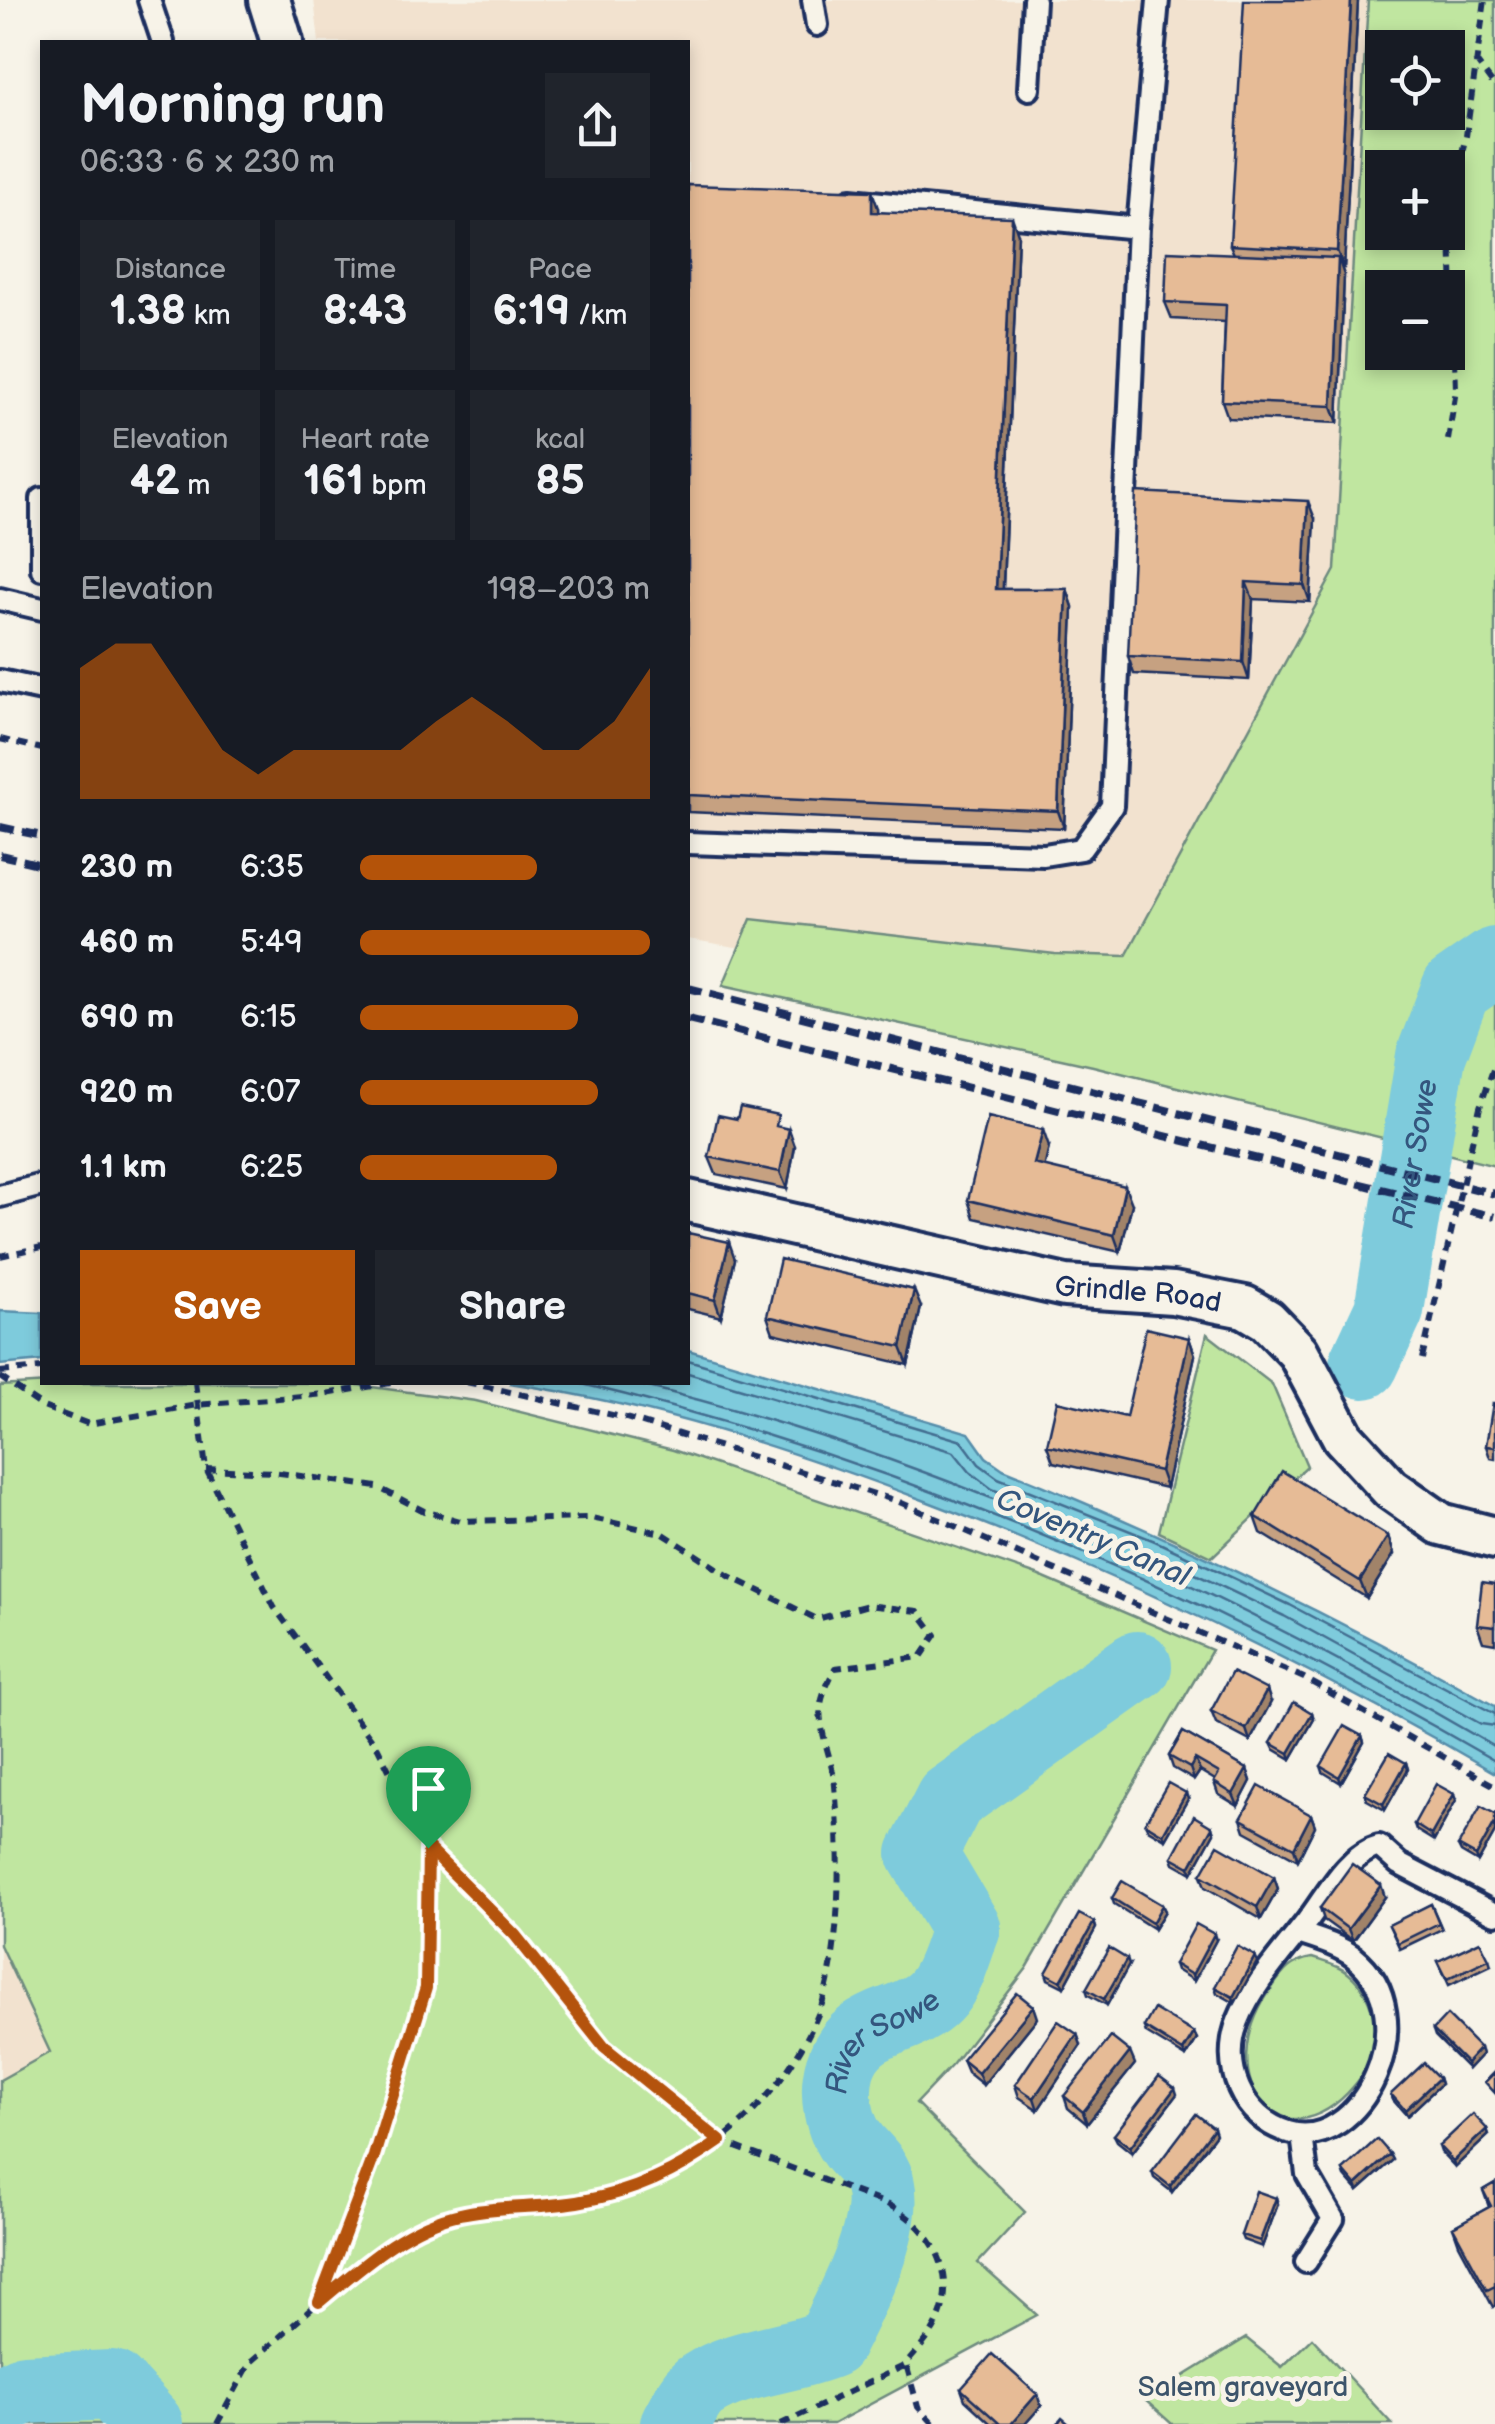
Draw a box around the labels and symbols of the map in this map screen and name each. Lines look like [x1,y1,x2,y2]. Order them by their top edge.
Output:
water label: River Sowe [1386,1076,1446,1231]
street label: Grindle Road [1054,1270,1224,1320]
water label: Coventry Canal [990,1481,1196,1595]
pin [386,1746,471,1849]
water label: River Sowe [819,1983,948,2096]
park label: Salem graveyard [1138,2371,1348,2404]

